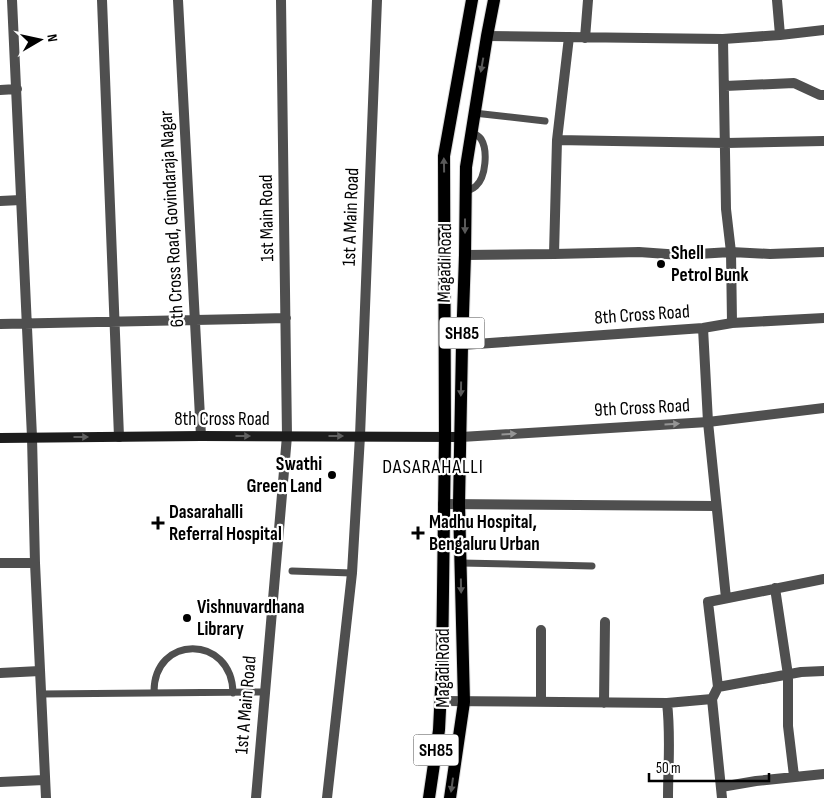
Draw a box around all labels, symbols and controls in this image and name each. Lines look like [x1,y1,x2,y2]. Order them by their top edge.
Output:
north arrow [15,15,65,65]
text: N [43,33,61,43]
one-way arrow [478,58,486,74]
street label: 6th Cross Road, Govindaraja Nagar [155,109,189,328]
one-way arrow [440,157,448,173]
street label: 1st A Main Road [338,167,364,267]
street label: 1st Main Road [255,174,279,262]
one-way arrow [461,219,469,235]
street label: Magadi Road [433,223,457,303]
place label: Shell Petrol Bunk [671,242,749,287]
marker: Shell Petrol Bunk [655,258,667,270]
street label: 8th Cross Road [594,300,690,330]
road number: SH85 [440,317,484,348]
one-way arrow [457,381,465,397]
street label: 9th Cross Road [594,394,690,422]
street label: 8th Cross Road [174,408,270,431]
one-way arrow [664,420,680,428]
one-way arrow [502,429,518,437]
one-way arrow [236,432,252,440]
one-way arrow [328,432,344,440]
one-way arrow [73,433,89,441]
place label: Swathi Green Land [247,453,322,498]
district label: DASARAHALLI [382,455,484,479]
marker: Swathi Green Land [326,469,338,481]
place label: Dasarahalli Referral Hospital [169,501,282,546]
place label: Madhu Hospital, Bengaluru Urban [429,511,540,556]
marker: Dasarahalli Referral Hospital [151,516,165,530]
marker: Madhu Hospital, Bengaluru Urban [411,526,425,540]
one-way arrow [458,578,466,594]
place label: Vishnuvardhana Library [197,596,305,641]
marker: Vishnuvardhana Library [181,612,193,624]
street label: Magadi Road [432,628,455,708]
street label: 1st A Main Road [230,655,262,755]
road number: SH85 [414,734,458,766]
scale bar [649,750,769,782]
text: 50 m [656,759,681,778]
one-way arrow [448,777,456,793]

